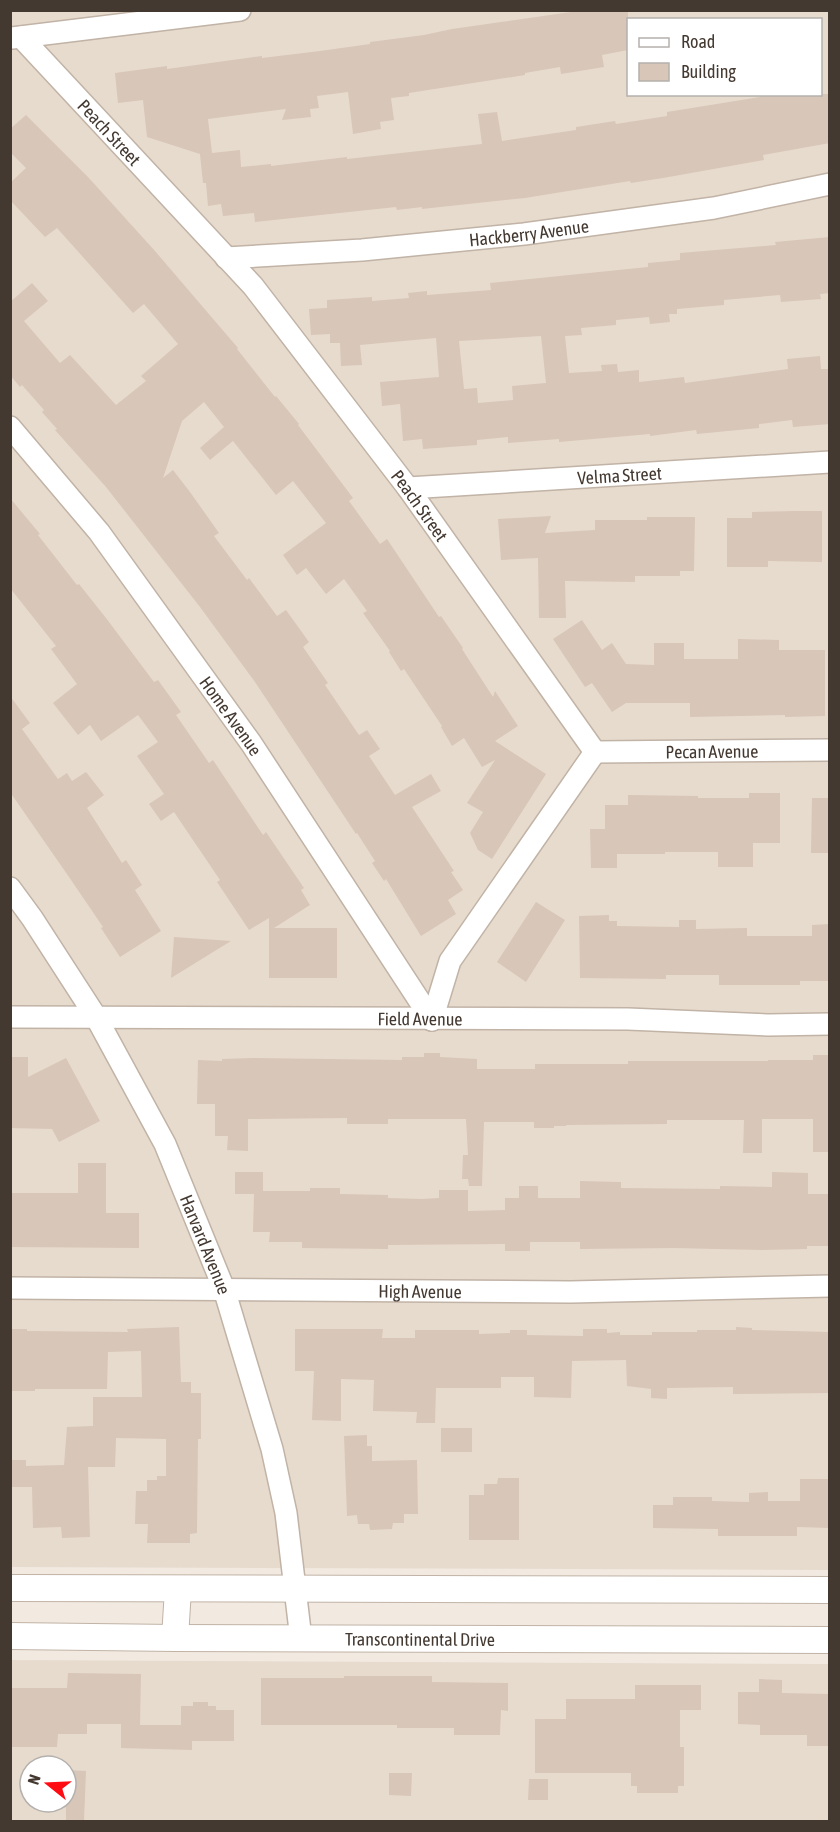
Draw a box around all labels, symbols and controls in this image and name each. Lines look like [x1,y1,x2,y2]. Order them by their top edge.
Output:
legend [627,18,822,96]
text: Road [681,31,715,52]
text: Building [681,61,736,82]
street label: Peach Street [74,95,145,169]
street label: Hackberry Avenue [468,215,590,250]
street label: Velma Street [577,462,662,488]
street label: Peach Street [387,466,453,545]
street label: Home Avenue [196,672,267,759]
street label: Pecan Avenue [665,740,759,762]
street label: Field Avenue [377,1008,463,1029]
street label: Harvard Avenue [176,1191,235,1297]
street label: High Avenue [378,1280,462,1302]
street label: Transcontinental Drive [345,1628,495,1649]
north arrow [18,1754,78,1814]
text: N [24,1772,44,1787]

